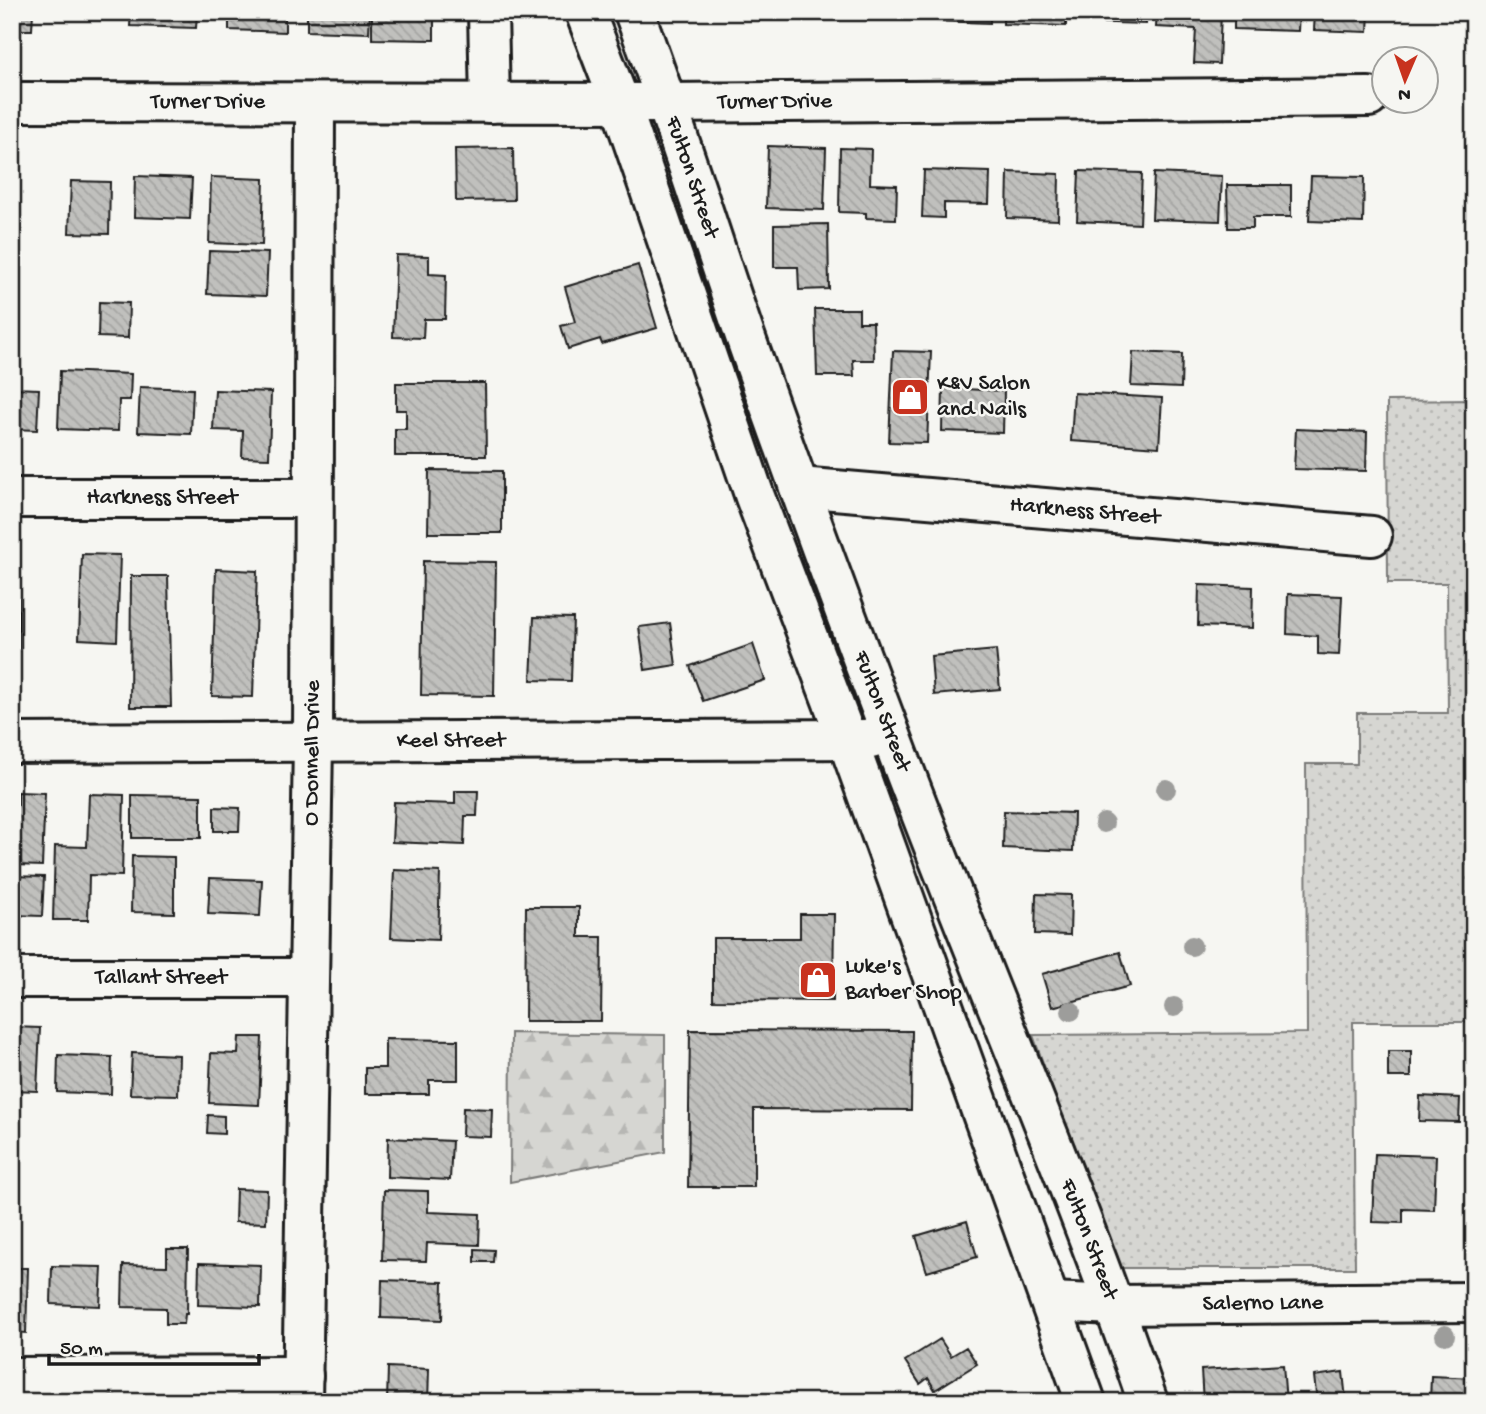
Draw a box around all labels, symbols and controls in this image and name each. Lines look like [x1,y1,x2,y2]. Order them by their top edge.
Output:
north arrow [1370,46,1440,116]
text: N [1398,82,1411,105]
street label: Turner Drive [716,88,833,116]
street label: Turner Drive [149,89,266,116]
street label: Fulton Street [658,112,725,243]
place label: K&V Salon and Nails [937,371,1030,424]
shop icon: K&V Salon and Nails [889,376,931,418]
street label: Harkness Street [87,485,239,512]
street label: Harkness Street [1009,492,1163,531]
street label: Fulton Street [847,646,918,777]
street label: O Donnell Drive [298,679,327,826]
street label: Keel Street [397,727,507,755]
place label: Luke's Barber Shop [844,954,962,1007]
shop icon: Luke's Barber Shop [797,959,839,1001]
street label: Tallant Street [93,965,228,992]
street label: Fulton Street [1053,1174,1124,1305]
street label: Salerno Lane [1202,1290,1325,1318]
scale bar [49,1323,259,1367]
text: 50 m [60,1338,103,1363]

